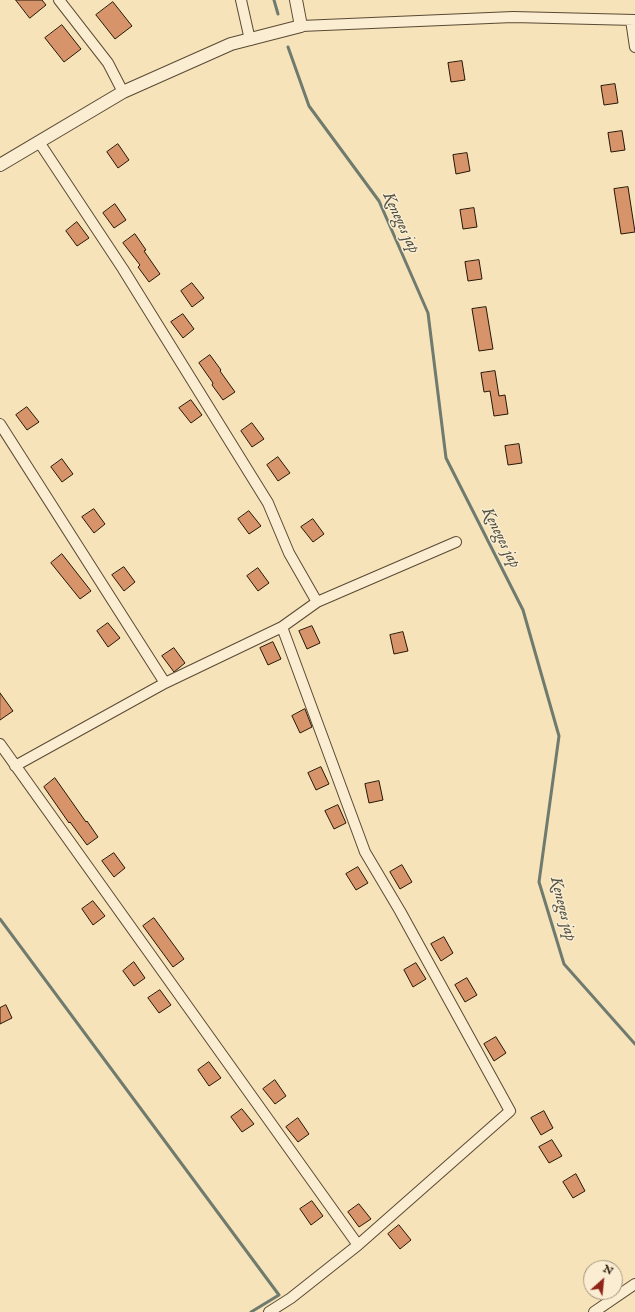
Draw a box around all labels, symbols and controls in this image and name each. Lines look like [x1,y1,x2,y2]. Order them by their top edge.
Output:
water label: Keneges jap [377,189,423,257]
water label: Keneges jap [477,504,523,572]
water label: Keneges jap [545,875,579,943]
north arrow [583,1260,623,1300]
text: N [601,1262,615,1279]

